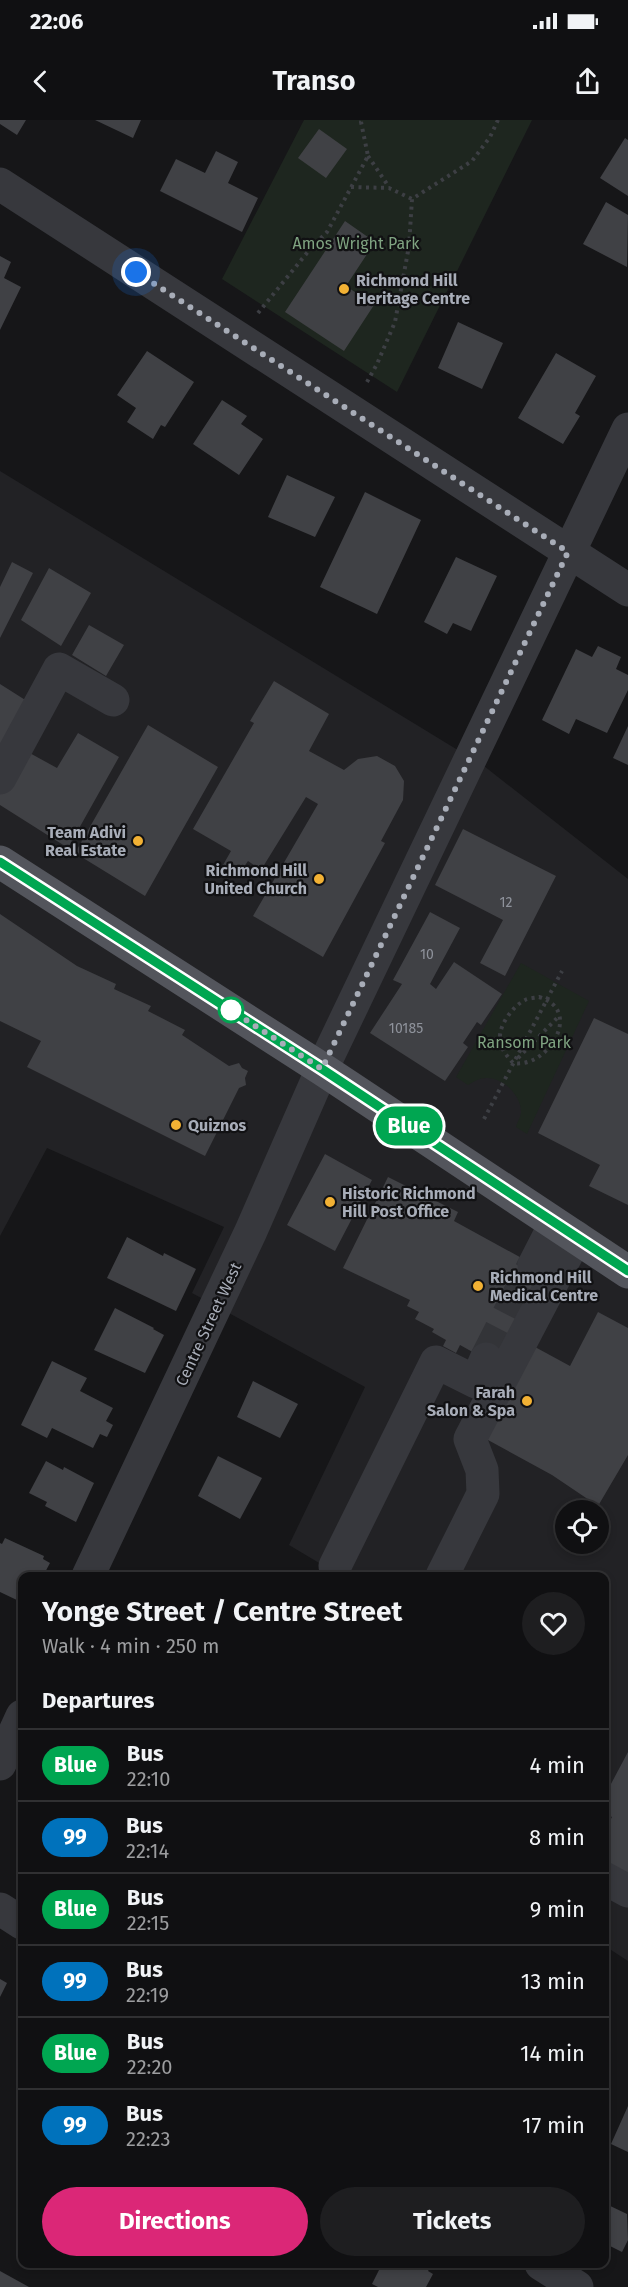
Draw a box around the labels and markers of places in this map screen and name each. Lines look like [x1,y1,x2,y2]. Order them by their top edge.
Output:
place label: Richmond Hill Heritage Centre [356,271,470,308]
marker: Richmond Hill Heritage Centre [337,282,351,296]
place label: Team Adivi Real Estate [45,823,126,860]
marker: Team Adivi Real Estate [131,834,145,848]
place label: Richmond Hill United Church [204,861,307,898]
marker: Richmond Hill United Church [312,872,326,886]
unlabelled marker [218,997,244,1023]
place label: Quiznos [188,1116,247,1135]
marker: Quiznos [169,1118,183,1132]
place label: Historic Richmond Hill Post Office [342,1184,476,1221]
marker: Historic Richmond Hill Post Office [323,1195,337,1209]
place label: Richmond Hill Medical Centre [490,1268,598,1305]
marker: Richmond Hill Medical Centre [471,1279,485,1293]
place label: Farah Salon & Spa [427,1383,515,1420]
marker: Farah Salon & Spa [520,1394,534,1408]

